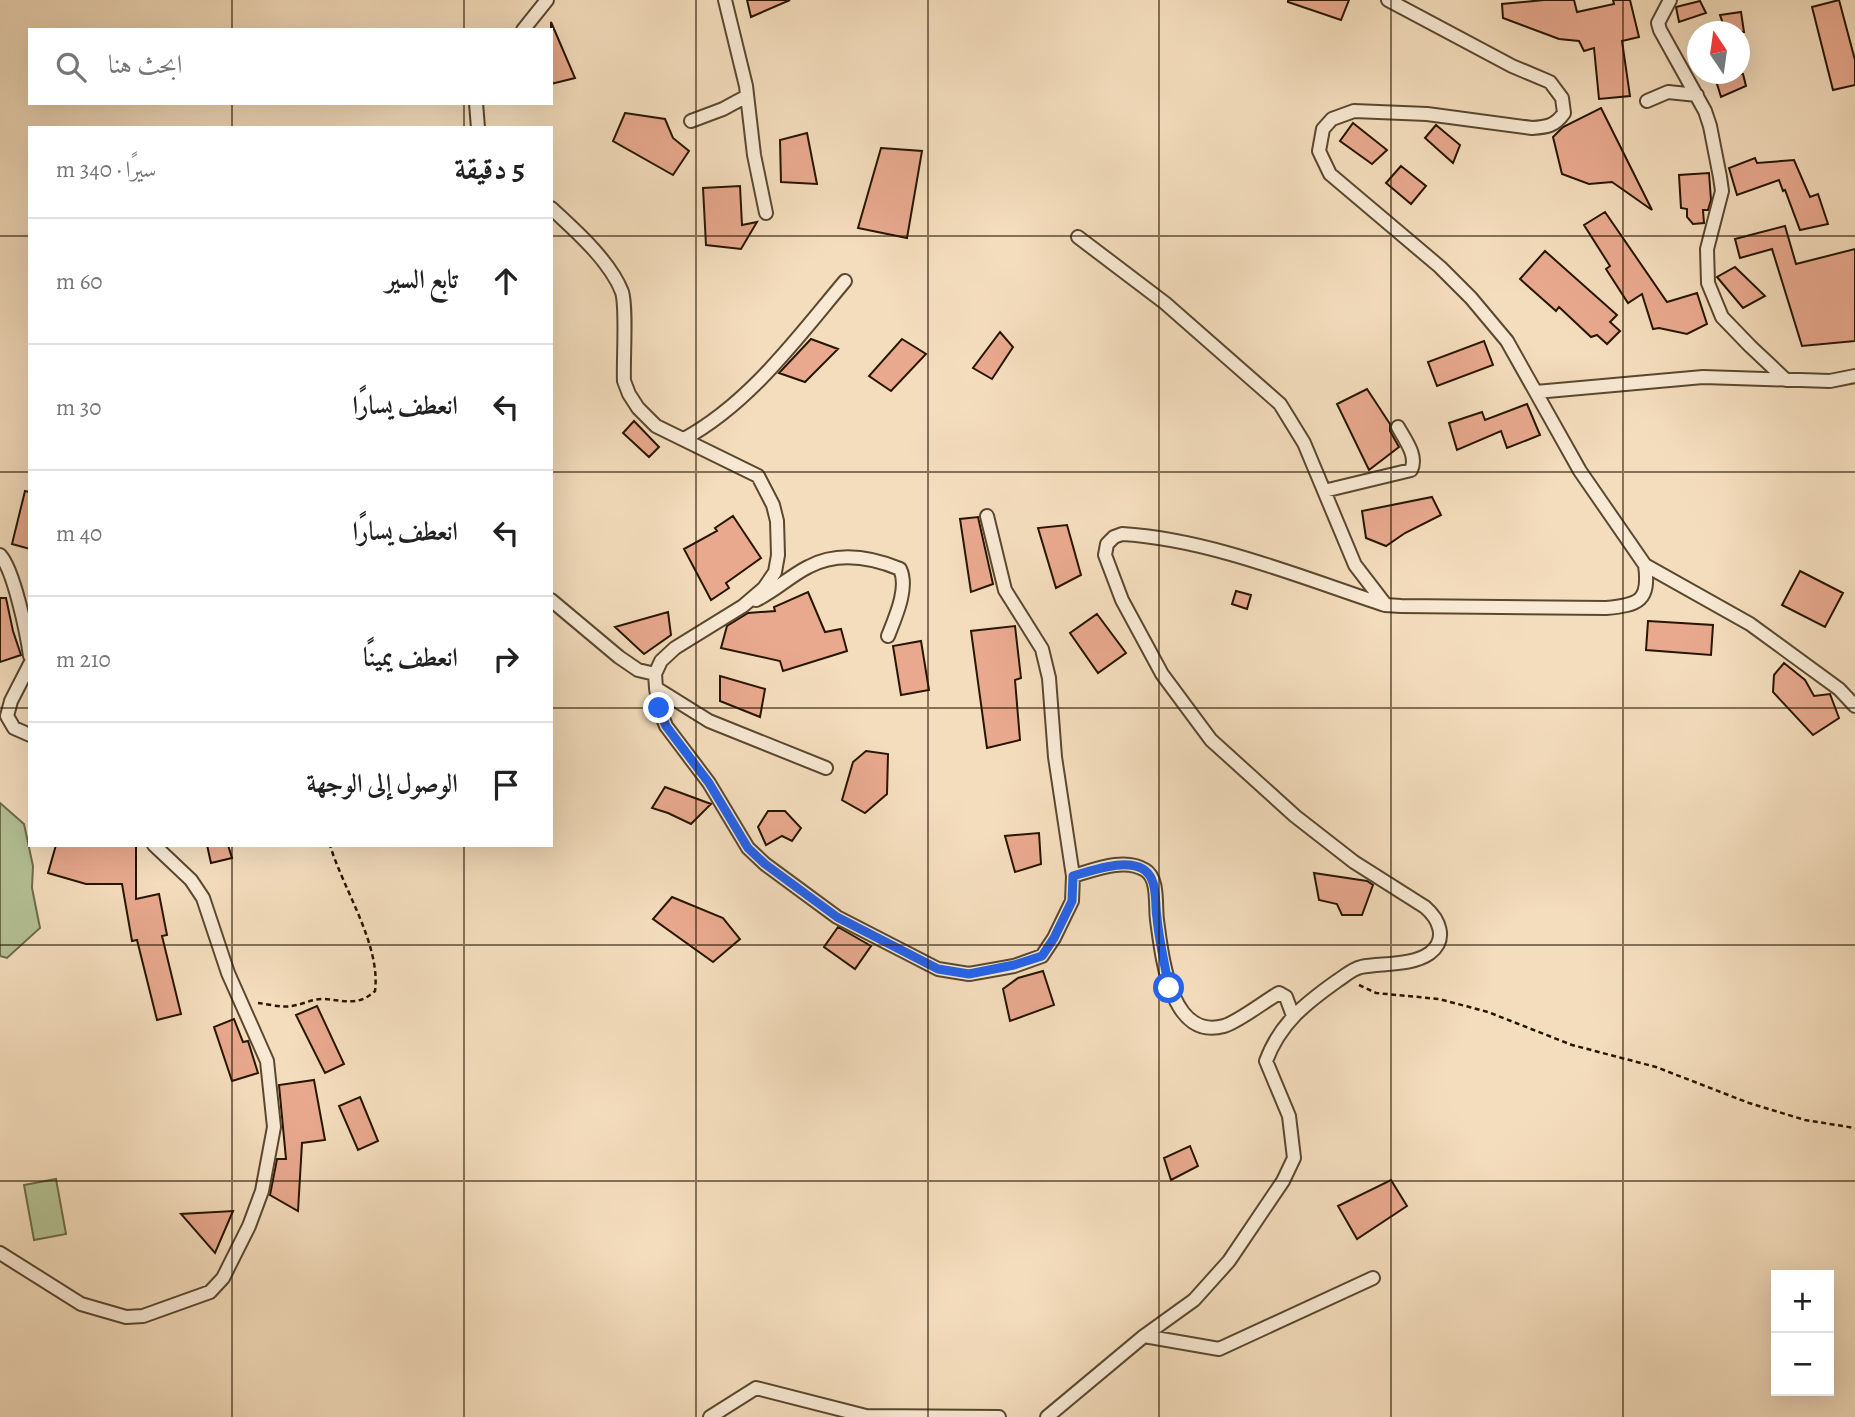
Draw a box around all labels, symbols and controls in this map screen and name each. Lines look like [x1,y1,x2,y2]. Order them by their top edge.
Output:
north arrow [1687,21,1750,84]
search box [28,28,553,105]
text: ابحث هنا [108,47,183,82]
icon: search [52,48,90,86]
text: 5 دقيقة [455,149,525,189]
text: سيرًا · 340 m [56,154,156,185]
text: تابع السير [386,262,458,297]
icon: ahead [487,262,525,300]
text: 60 m [56,266,103,297]
text: انعطف يسارًا [352,388,458,423]
icon: left [487,388,525,426]
text: 30 m [56,392,102,423]
text: انعطف يسارًا [352,514,458,549]
icon: left [487,514,525,552]
text: 40 m [56,518,102,549]
text: انعطف يمينًا [363,640,458,675]
icon: right [487,640,525,678]
text: 210 m [56,644,111,675]
route end [643,692,674,723]
text: الوصول إلى الوجهة [306,766,458,801]
icon: arrive [487,766,525,804]
route start [1153,972,1184,1003]
map controls [1771,1270,1834,1396]
button: + [1771,1270,1834,1333]
button: − [1771,1333,1834,1396]

